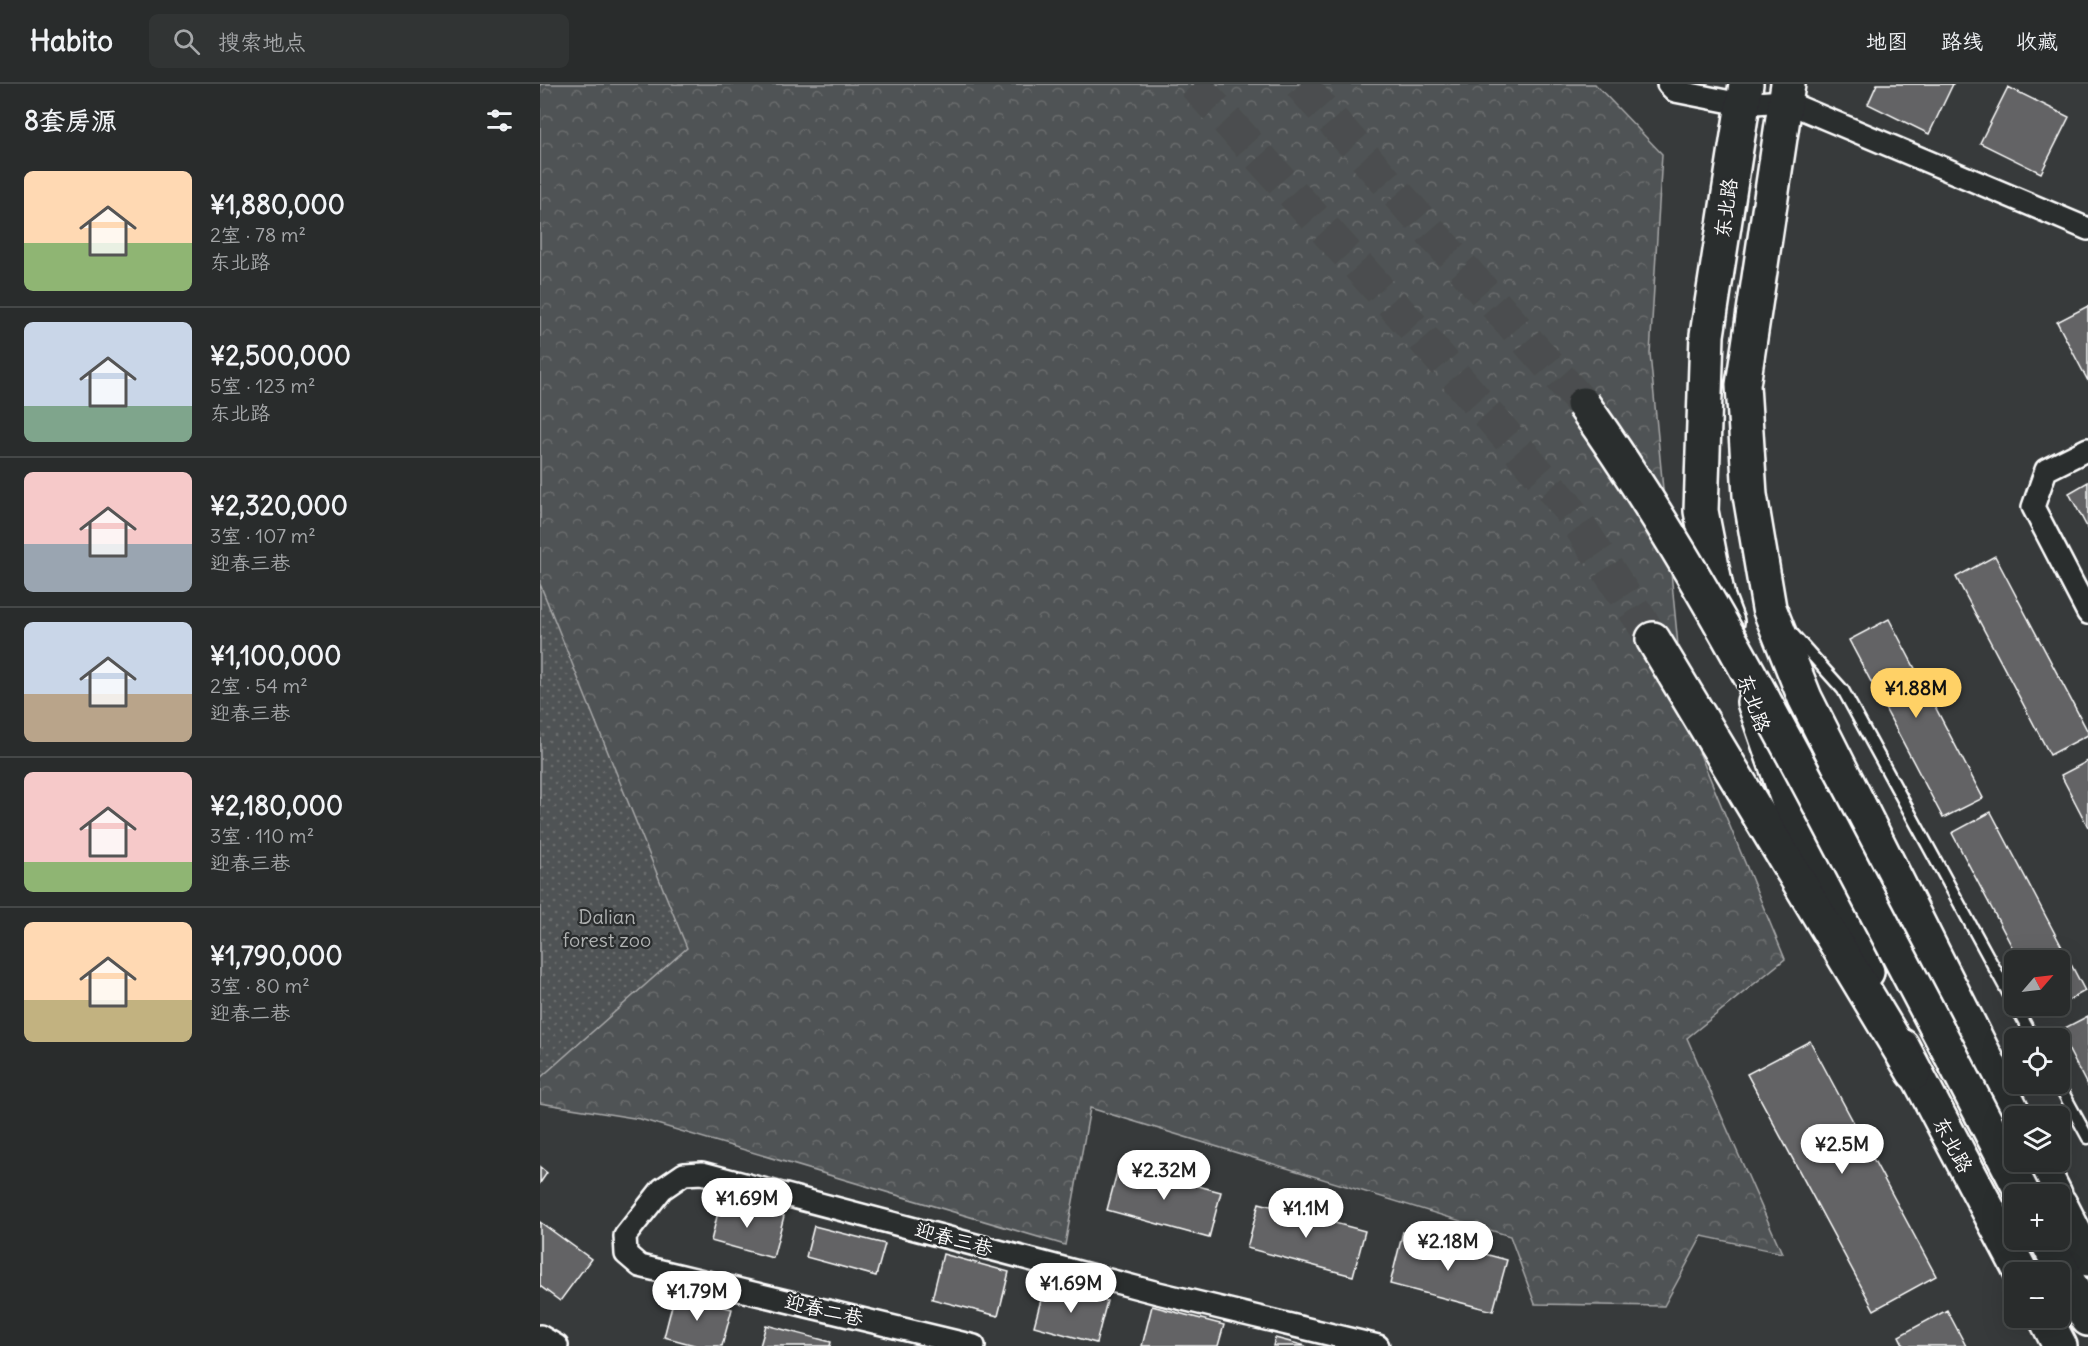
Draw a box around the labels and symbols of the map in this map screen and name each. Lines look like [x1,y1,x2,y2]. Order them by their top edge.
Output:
street label: 东北路 [1709,175,1742,239]
pin: ¥1.88M [1867,668,1965,719]
street label: 东北路 [1733,670,1776,736]
park label: Dalian forest zoo [563,904,651,952]
north arrow [2004,950,2070,1016]
street label: 东北路 [1928,1112,1979,1178]
pin: ¥2.5M [1800,1124,1884,1175]
pin: ¥2.32M [1115,1150,1213,1201]
pin: ¥1.69M [698,1178,796,1229]
pin: ¥1.1M [1264,1188,1348,1239]
street label: 迎春三巷 [912,1216,997,1261]
pin: ¥2.18M [1399,1221,1497,1272]
pin: ¥1.69M [1022,1263,1120,1314]
pin: ¥1.79M [648,1271,746,1322]
street label: 迎春二巷 [782,1288,867,1331]

